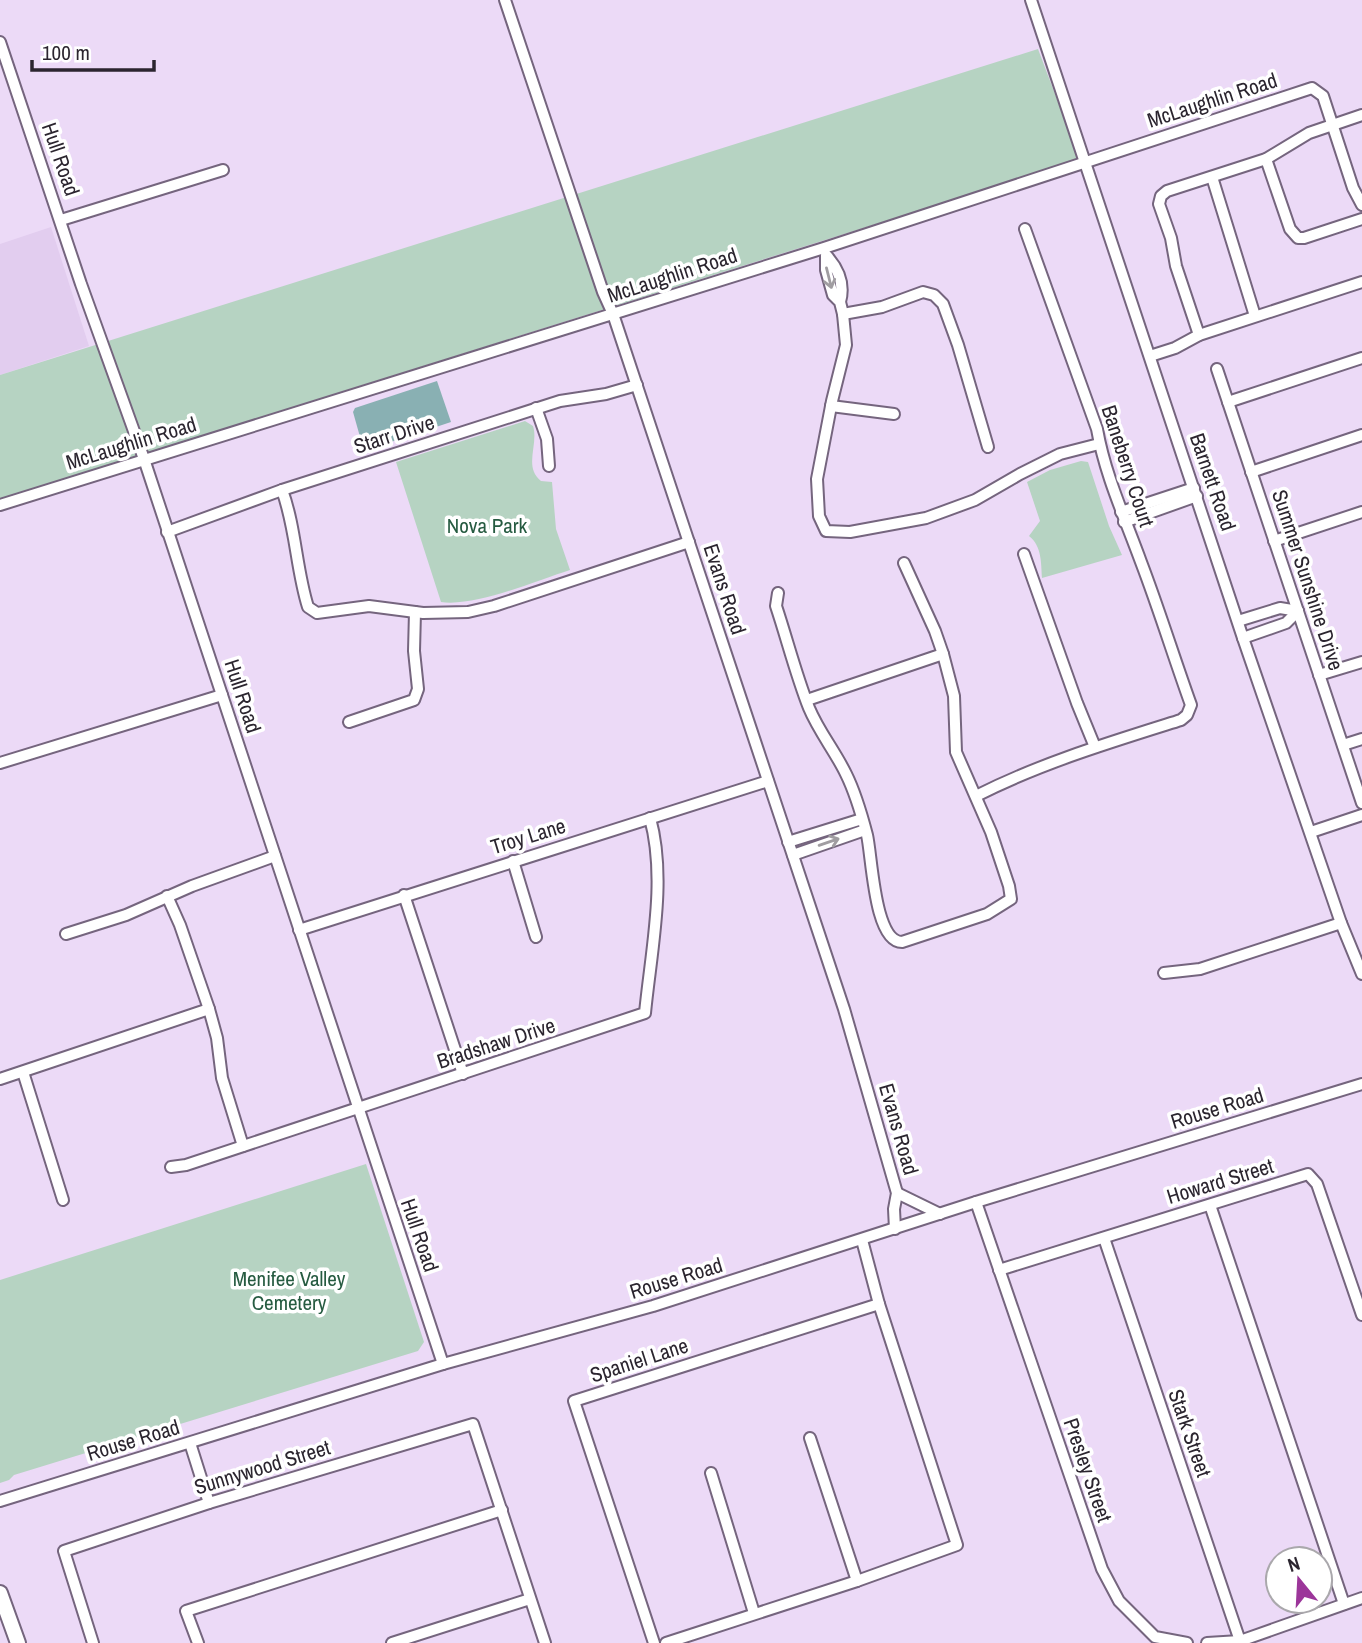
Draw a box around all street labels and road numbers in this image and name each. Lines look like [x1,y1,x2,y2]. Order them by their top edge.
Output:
street label: McLaughlin Road [1143,65,1281,135]
street label: Hull Road [35,119,87,199]
street label: McLaughlin Road [603,240,741,310]
street label: Baneberry Court [1095,401,1161,531]
street label: Starr Drive [350,407,438,461]
street label: McLaughlin Road [62,409,200,477]
street label: Barnett Road [1183,429,1243,535]
street label: Summer Sunshine Drive [1265,486,1351,674]
street label: Evans Road [697,540,753,638]
street label: Hull Road [218,656,268,736]
street label: Troy Lane [487,811,569,861]
street label: Bradshaw Drive [433,1010,559,1076]
street label: Evans Road [872,1080,926,1178]
street label: Rouse Road [1167,1080,1267,1136]
street label: Howard Street [1163,1151,1277,1211]
street label: Hull Road [394,1195,446,1275]
street label: Rouse Road [626,1250,726,1306]
street label: Spaniel Lane [586,1331,692,1389]
street label: Stark Street [1161,1385,1219,1481]
street label: Rouse Road [83,1412,183,1468]
street label: Presley Street [1057,1414,1119,1526]
street label: Sunnywood Street [190,1433,334,1501]

